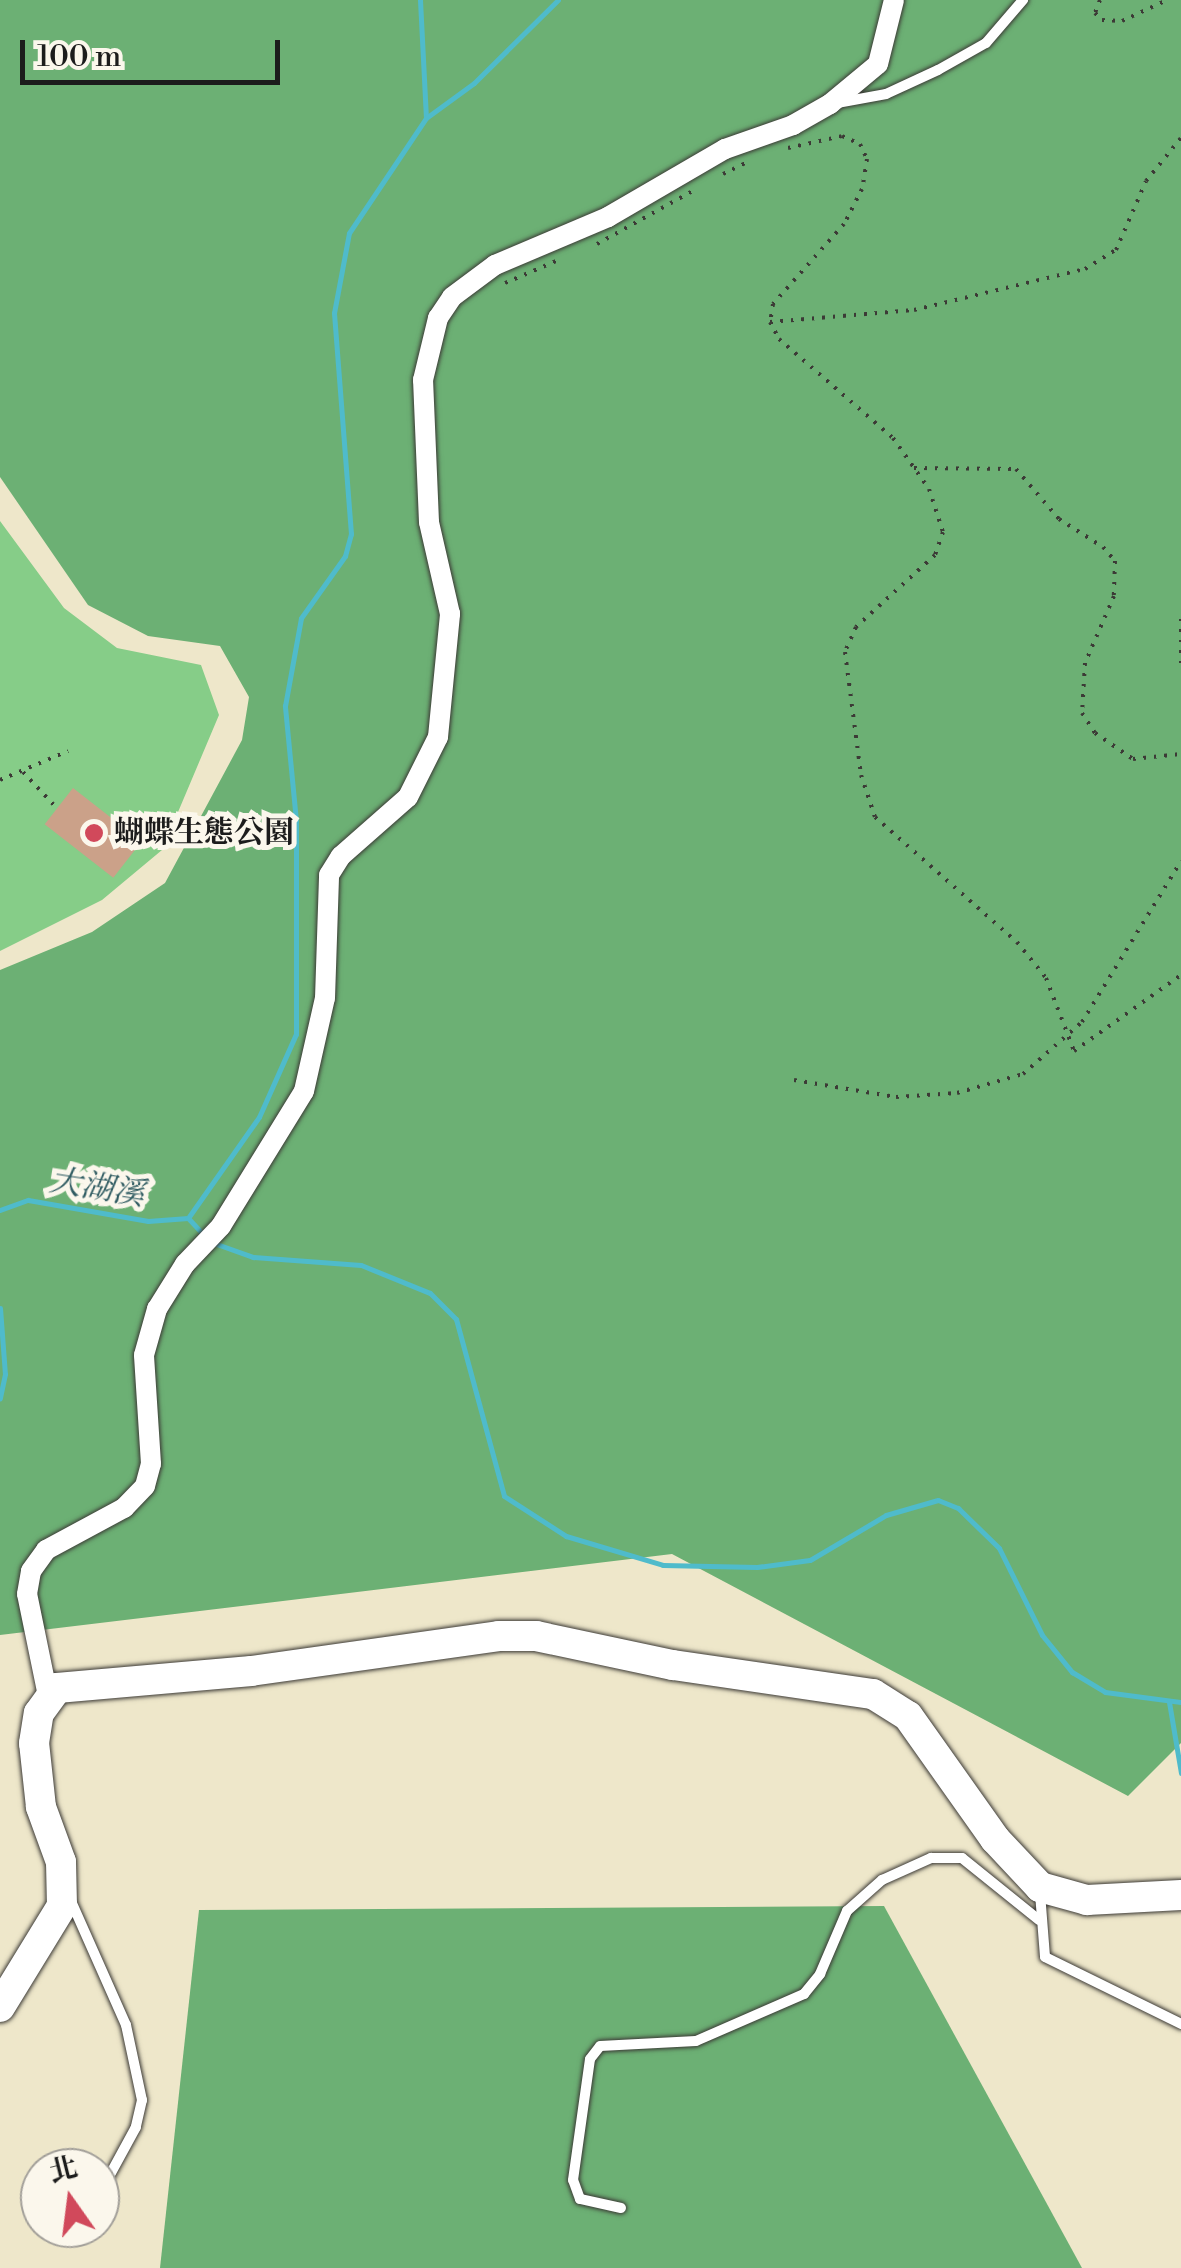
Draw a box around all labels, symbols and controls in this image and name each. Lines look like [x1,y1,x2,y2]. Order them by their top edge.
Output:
scale bar [25,20,285,82]
text: 100 m [37,38,121,76]
place label: 蝴蝶生態公園 [114,815,294,851]
marker: 蝴蝶生態公園 [83,822,105,844]
water label: 大湖溪 [47,1162,147,1214]
north arrow [20,2148,120,2248]
text: 北 [45,2150,81,2191]

